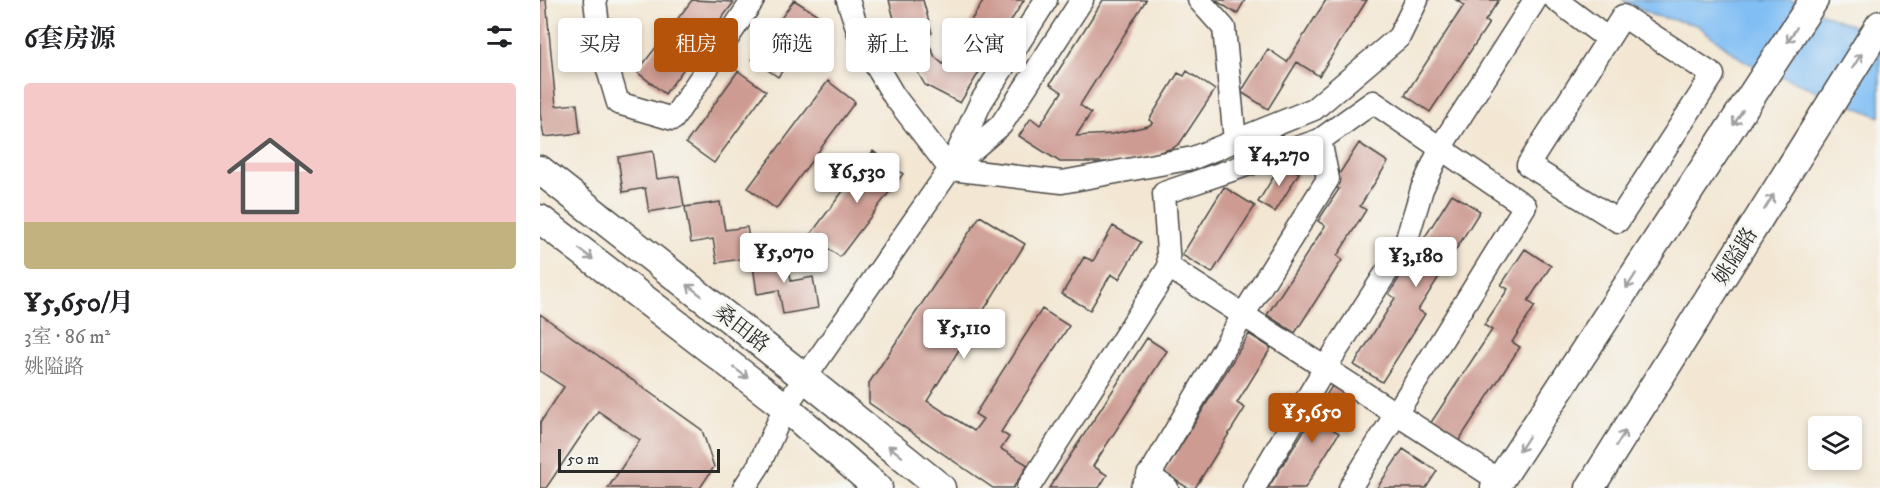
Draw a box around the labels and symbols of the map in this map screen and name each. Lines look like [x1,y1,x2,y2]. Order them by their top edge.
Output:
one-way arrow [1785,26,1798,43]
one-way arrow [1851,54,1863,70]
one-way arrow [1732,109,1744,126]
pin: ¥4,270 [1230,136,1328,187]
pin: ¥6,530 [808,153,906,204]
one-way arrow [1763,194,1775,211]
street label: 姚隘路 [1708,223,1764,290]
pin: ¥5,070 [735,233,833,284]
pin: ¥3,180 [1367,237,1465,288]
one-way arrow [578,248,594,261]
one-way arrow [1625,272,1637,289]
one-way arrow [686,284,702,297]
street label: 桑田路 [709,299,774,358]
pin: ¥5,110 [915,309,1013,360]
one-way arrow [733,366,749,379]
pin: ¥5,650 [1263,393,1361,444]
one-way arrow [1615,431,1627,447]
one-way arrow [1518,435,1530,452]
one-way arrow [888,444,903,458]
scale bar [558,446,720,474]

